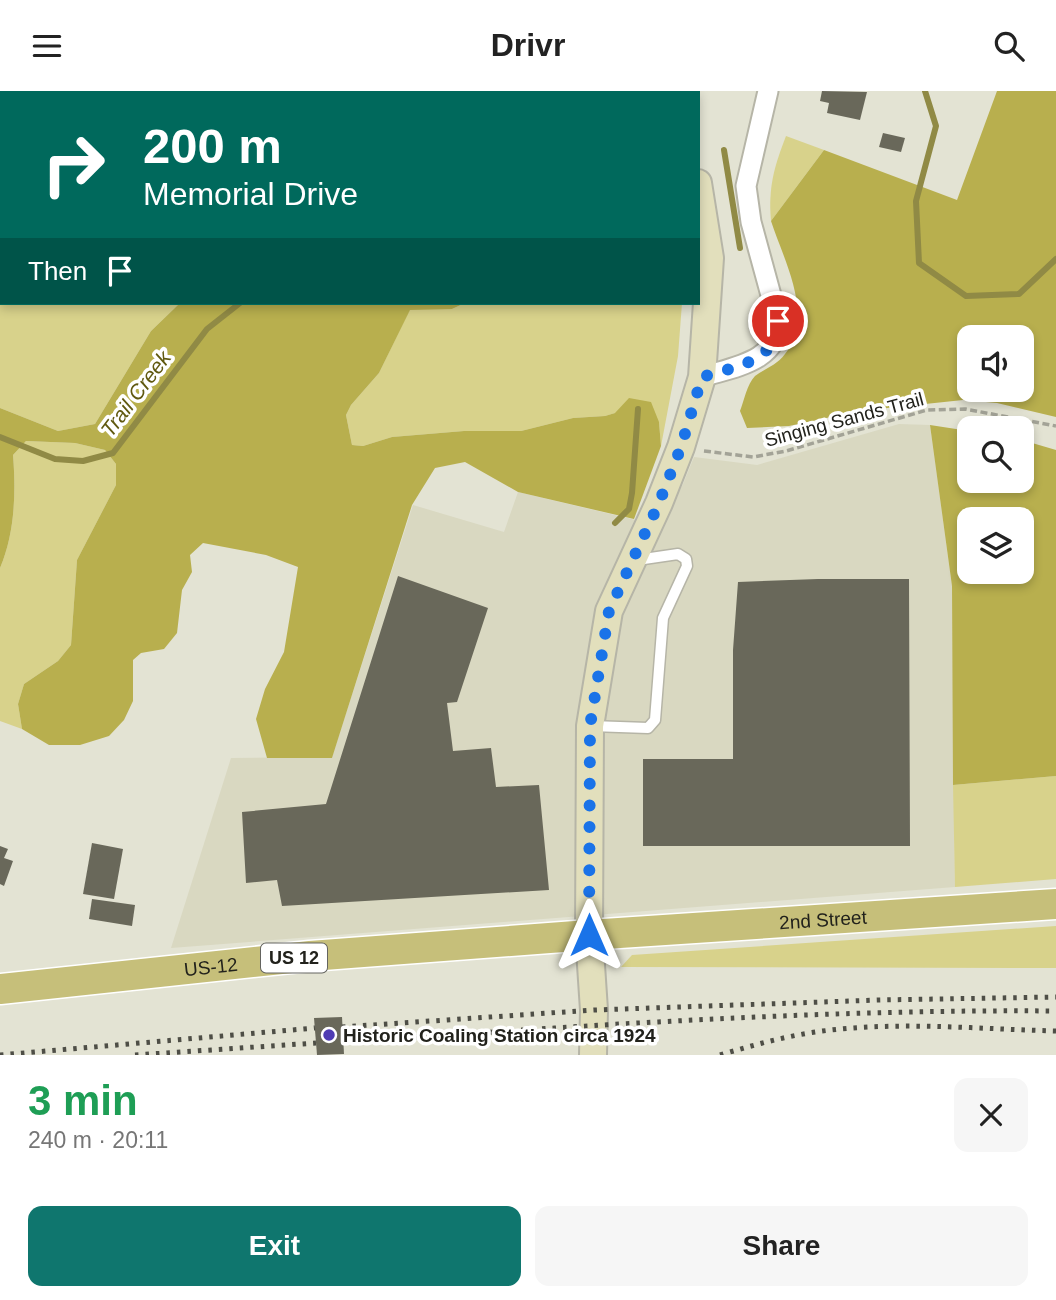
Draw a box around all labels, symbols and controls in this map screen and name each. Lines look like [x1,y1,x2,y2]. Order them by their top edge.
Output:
icon: menu [28,27,66,65]
text: Drivr [491,27,565,63]
icon: search [990,27,1028,65]
icon: right [28,119,119,210]
text: 200 m [143,119,282,173]
text: Memorial Drive [143,176,358,212]
icon: arrive [101,252,139,290]
text: Then [28,256,87,286]
pin [748,291,808,351]
icon: arrive [759,302,797,340]
map controls [957,325,1034,584]
button: sound [957,325,1034,402]
water label: Trail Creek [96,345,176,441]
street label: Singing Sands Trail [762,388,926,451]
button: search [957,416,1034,493]
button: layers [957,507,1034,584]
position arrow [552,898,626,972]
street label: 2nd Street [779,907,868,933]
road number: US 12 [261,943,327,973]
street label: US-12 [183,954,239,980]
place label: Historic Coaling Station circa 1924 [343,1025,656,1046]
marker: Historic Coaling Station circa 1924 [321,1027,337,1043]
text: 3 min [28,1077,138,1124]
button: close [954,1078,1028,1152]
text: 240 m · 20:11 [28,1127,168,1153]
button: Exit [28,1206,521,1286]
button: Share [535,1206,1028,1286]

